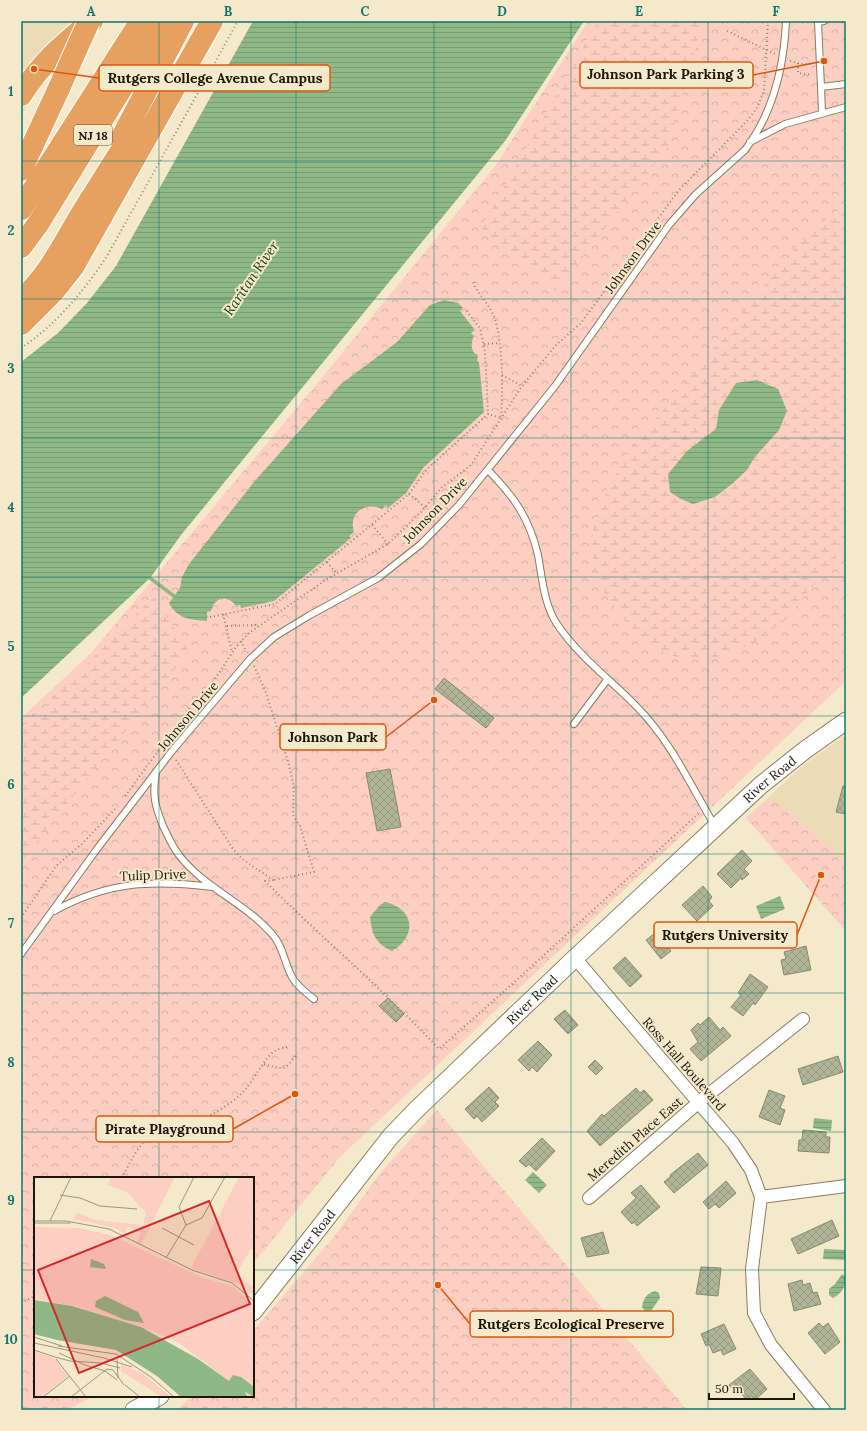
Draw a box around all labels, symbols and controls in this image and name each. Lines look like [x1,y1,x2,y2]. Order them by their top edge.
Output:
text: A [87,3,96,20]
text: B [224,3,233,20]
text: C [361,3,370,20]
text: D [497,3,507,20]
text: E [635,3,643,20]
text: F [772,3,780,20]
callout: Johnson Park Parking 3 [580,62,753,88]
callout: Rutgers College Avenue Campus [99,65,330,91]
text: Johnson Park Parking 3 [587,65,745,83]
text: Rutgers College Avenue Campus [108,69,323,87]
text: 1 [8,83,14,100]
road number: NJ 18 [74,125,112,145]
street label: Johnson Drive [600,217,665,297]
text: 2 [8,222,15,239]
water label: Raritan River [219,237,283,319]
text: 3 [7,360,15,377]
street label: Johnson Drive [398,473,471,547]
text: 4 [7,499,15,516]
text: 5 [7,638,15,655]
street label: Johnson Drive [153,678,222,755]
callout: Johnson Park [280,724,386,750]
text: Johnson Park [288,728,379,746]
street label: River Road [739,752,800,806]
text: 6 [7,776,15,793]
street label: Tulip Drive [119,865,187,885]
text: 7 [8,915,14,932]
callout: Rutgers University [654,922,797,948]
text: Rutgers University [662,926,788,944]
street label: River Road [503,971,561,1028]
street label: Ross Hall Boulevard [639,1014,730,1115]
text: 8 [7,1054,15,1071]
street label: Meredith Place East [584,1093,686,1185]
callout: Pirate Playground [96,1116,233,1142]
text: Pirate Playground [105,1120,225,1138]
inset map [34,1177,254,1397]
text: 9 [7,1192,15,1209]
street label: River Road [286,1206,339,1267]
callout: Rutgers Ecological Preserve [470,1311,673,1337]
text: Rutgers Ecological Preserve [478,1315,665,1333]
text: 10 [4,1331,18,1348]
scale bar [709,1375,794,1401]
text: 50 m [715,1381,743,1396]

